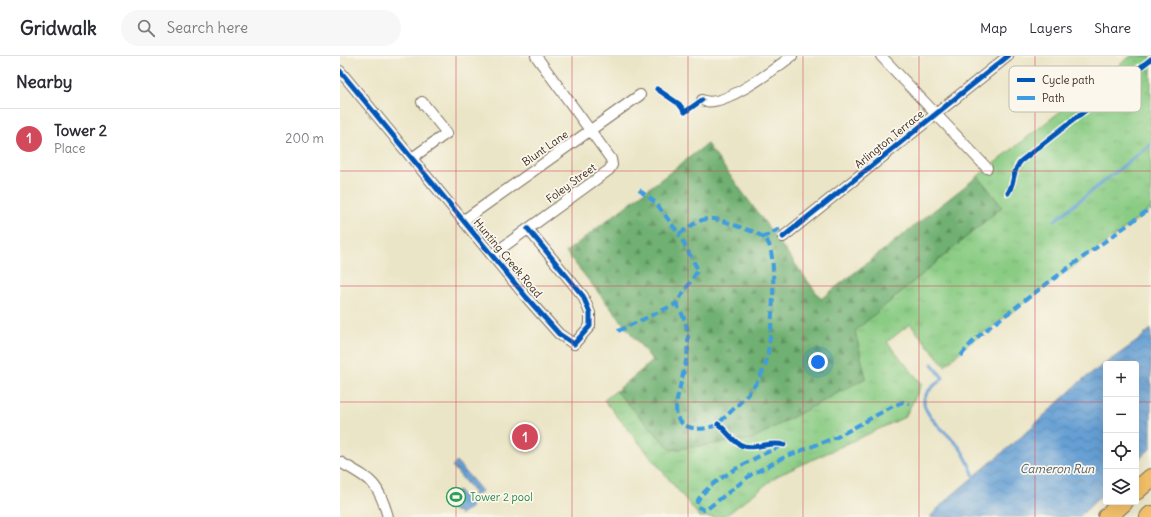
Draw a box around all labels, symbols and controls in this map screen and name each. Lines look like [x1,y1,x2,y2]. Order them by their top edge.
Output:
search box [121,10,401,46]
text: Gridwalk [20,16,97,40]
icon: search [135,17,157,39]
text: Search here [167,18,248,37]
text: Map [980,19,1007,37]
text: Layers [1029,19,1072,37]
text: Share [1094,19,1131,37]
legend [1009,66,1141,112]
text: Nearby [16,71,72,93]
text: Cycle path [1042,73,1095,87]
text: Path [1042,91,1065,105]
street label: Arlington Terrace [851,107,927,171]
text: Tower 2 [54,121,107,140]
street label: Blunt Lane [519,127,571,169]
text: 1 [26,130,32,147]
text: 200 m [285,130,324,147]
text: Place [54,140,85,157]
street label: Foley Street [543,160,599,206]
street label: Hunting Creek Road [471,216,546,301]
your location [808,352,828,372]
map controls [1103,361,1139,505]
button: + [1103,361,1139,397]
button: − [1103,397,1139,433]
pin: 1 [512,422,538,452]
button: locate [1103,433,1139,469]
water label: Cameron Run [1020,461,1095,476]
button: layers [1103,469,1139,505]
sports icon: Tower 2 pool [445,486,467,508]
place label: Tower 2 pool [470,490,533,504]

